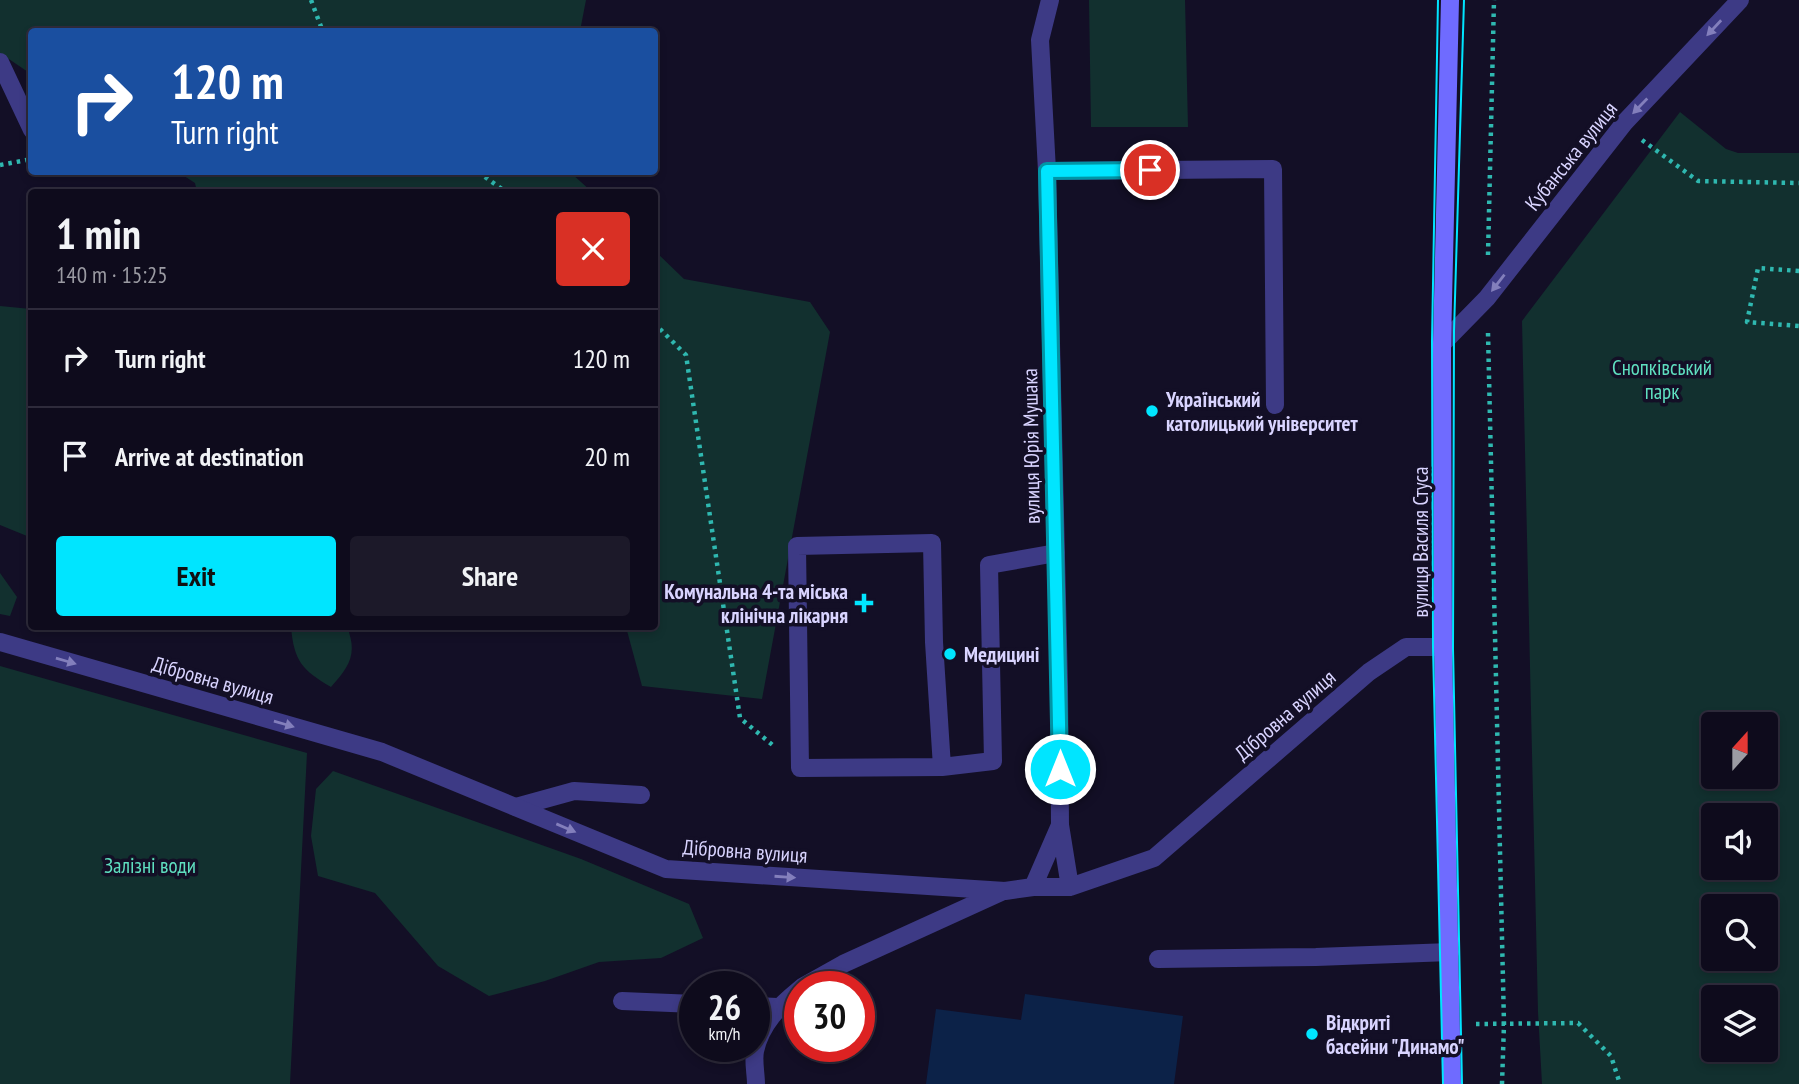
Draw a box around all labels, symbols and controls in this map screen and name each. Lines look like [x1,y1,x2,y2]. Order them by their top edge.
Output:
one-way arrow [1706,19,1722,37]
text: 120 m [171,49,284,113]
icon: right [56,56,147,147]
street label: Кубанська вулиця [1519,96,1623,216]
one-way arrow [1633,97,1649,114]
text: Turn right [171,111,279,153]
pin [1120,140,1180,200]
icon: arrive [1131,151,1169,189]
text: 1 min [56,206,141,261]
button: close [556,212,630,286]
text: 140 m · 15:25 [56,260,168,289]
one-way arrow [1491,274,1506,292]
icon: right [56,339,94,377]
text: Turn right [115,342,206,375]
text: 120 m [572,342,630,375]
park label: Снопківський парк [1612,354,1712,405]
street label: вулиця Юрія Мушака [1016,368,1046,524]
place label: Український католицький університет [1165,386,1359,437]
marker: Український католицький університет [1144,403,1160,419]
icon: arrive [56,437,94,475]
text: Arrive at destination [115,440,304,473]
text: 20 m [584,440,630,473]
street label: вулиця Василя Стуса [1407,467,1434,617]
button: Exit [56,536,336,616]
button: Share [350,536,630,616]
place label: Комунальна 4-та міська клінічна лікарня [664,578,848,629]
marker: Комунальна 4-та міська клінічна лікарня [854,593,874,613]
place label: Медицині [964,641,1040,668]
marker: Медицині [942,646,958,662]
street label: Дібровна вулиця [149,650,277,710]
one-way arrow [55,657,76,667]
street label: Дібровна вулиця [1229,664,1341,766]
north arrow [1701,712,1778,789]
map controls [1701,712,1778,1062]
one-way arrow [274,719,295,729]
position arrow [1023,732,1097,806]
button: sound [1701,803,1778,880]
one-way arrow [556,823,577,834]
street label: Дібровна вулиця [682,833,808,869]
park label: Залізні води [104,852,196,879]
one-way arrow [775,872,797,883]
button: search [1701,894,1778,971]
speed limit sign: 30 [784,971,875,1062]
text: 26 [708,984,741,1030]
button: layers [1701,985,1778,1062]
place label: Відкриті басейни "Динамо" [1326,1009,1465,1060]
text: km/h [709,1022,740,1045]
marker: Відкриті басейни "Динамо" [1304,1026,1320,1042]

